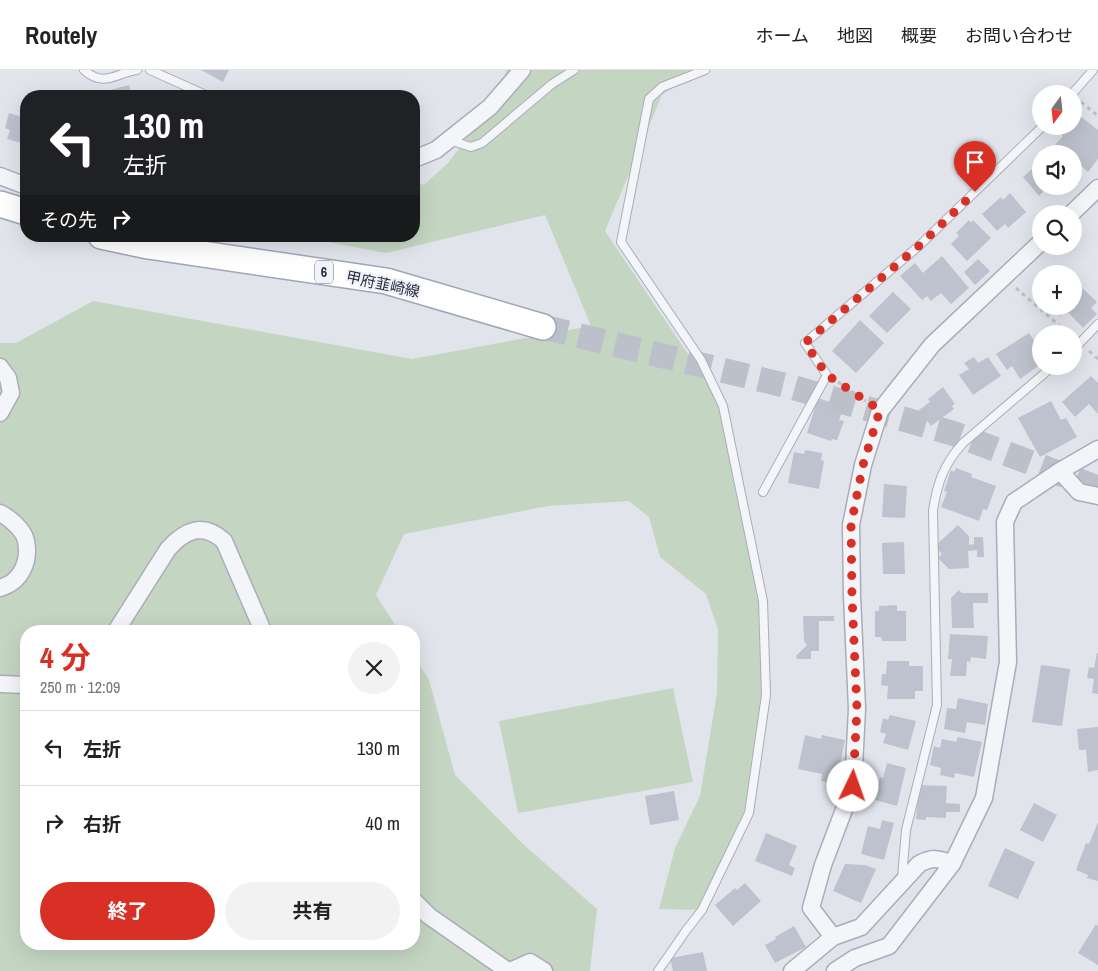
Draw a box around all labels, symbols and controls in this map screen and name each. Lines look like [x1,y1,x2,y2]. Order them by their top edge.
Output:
text: Routely [25,19,97,51]
text: ホーム [756,23,809,48]
text: 地図 [837,23,873,48]
text: 概要 [901,23,937,48]
text: お問い合わせ [965,23,1073,48]
north arrow [1032,85,1082,135]
map controls [1032,85,1082,375]
text: 130 m [123,102,204,149]
icon: left [40,110,105,175]
pin [954,141,996,192]
button: sound [1032,145,1082,195]
icon: arrive [961,148,989,176]
text: 左折 [123,150,167,180]
icon: right [107,205,135,233]
button: search [1032,205,1082,255]
text: その先 [40,207,97,233]
road number: 6 [315,260,333,283]
button: + [1032,265,1082,315]
street label: 甲府韮崎線 [344,266,422,302]
button: − [1032,325,1082,375]
text: 4 分 [40,637,91,677]
button: close [348,642,400,694]
text: 250 m · 12:09 [40,676,120,698]
icon: left [40,734,68,762]
text: 130 m [357,735,400,761]
text: 左折 [83,736,121,762]
position arrow [826,759,878,811]
icon: right [40,809,68,837]
text: 40 m [365,810,400,836]
text: 右折 [83,811,121,837]
button: 終了 [40,882,215,940]
button: 共有 [225,882,400,940]

